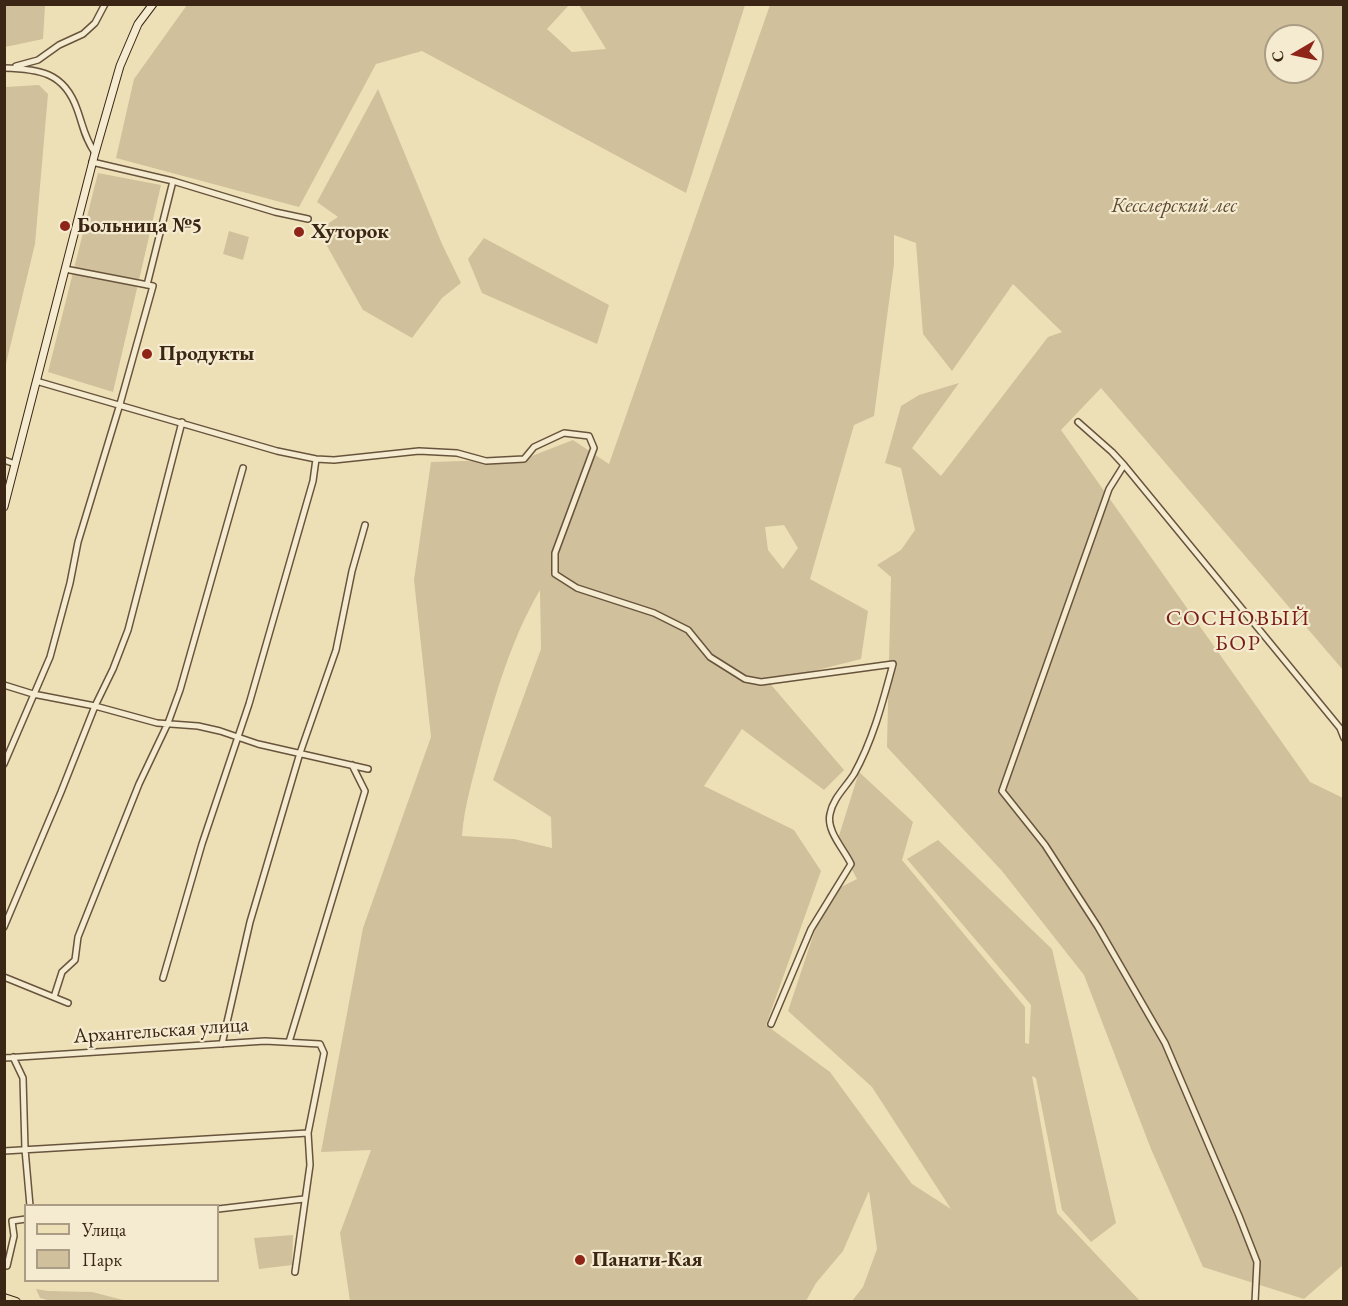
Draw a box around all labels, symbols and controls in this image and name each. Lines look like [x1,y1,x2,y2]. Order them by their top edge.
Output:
north arrow [1264,24,1324,84]
text: С [1266,49,1289,64]
park label: Кесслерский лес [1111,193,1237,219]
place label: Больница №5 [77,213,202,239]
marker: Больница №5 [58,219,72,233]
place label: Хуторок [311,219,389,245]
marker: Хуторок [292,225,306,239]
place label: Продукты [159,341,254,367]
marker: Продукты [140,347,154,361]
district label: СОСНОВЫЙ БОР [1166,606,1310,658]
street label: Архангельская улица [72,1012,250,1050]
legend [24,1204,219,1282]
text: Улица [82,1218,126,1241]
place label: Панати-Кая [592,1247,703,1273]
text: Парк [82,1248,122,1271]
marker: Панати-Кая [573,1253,587,1267]

